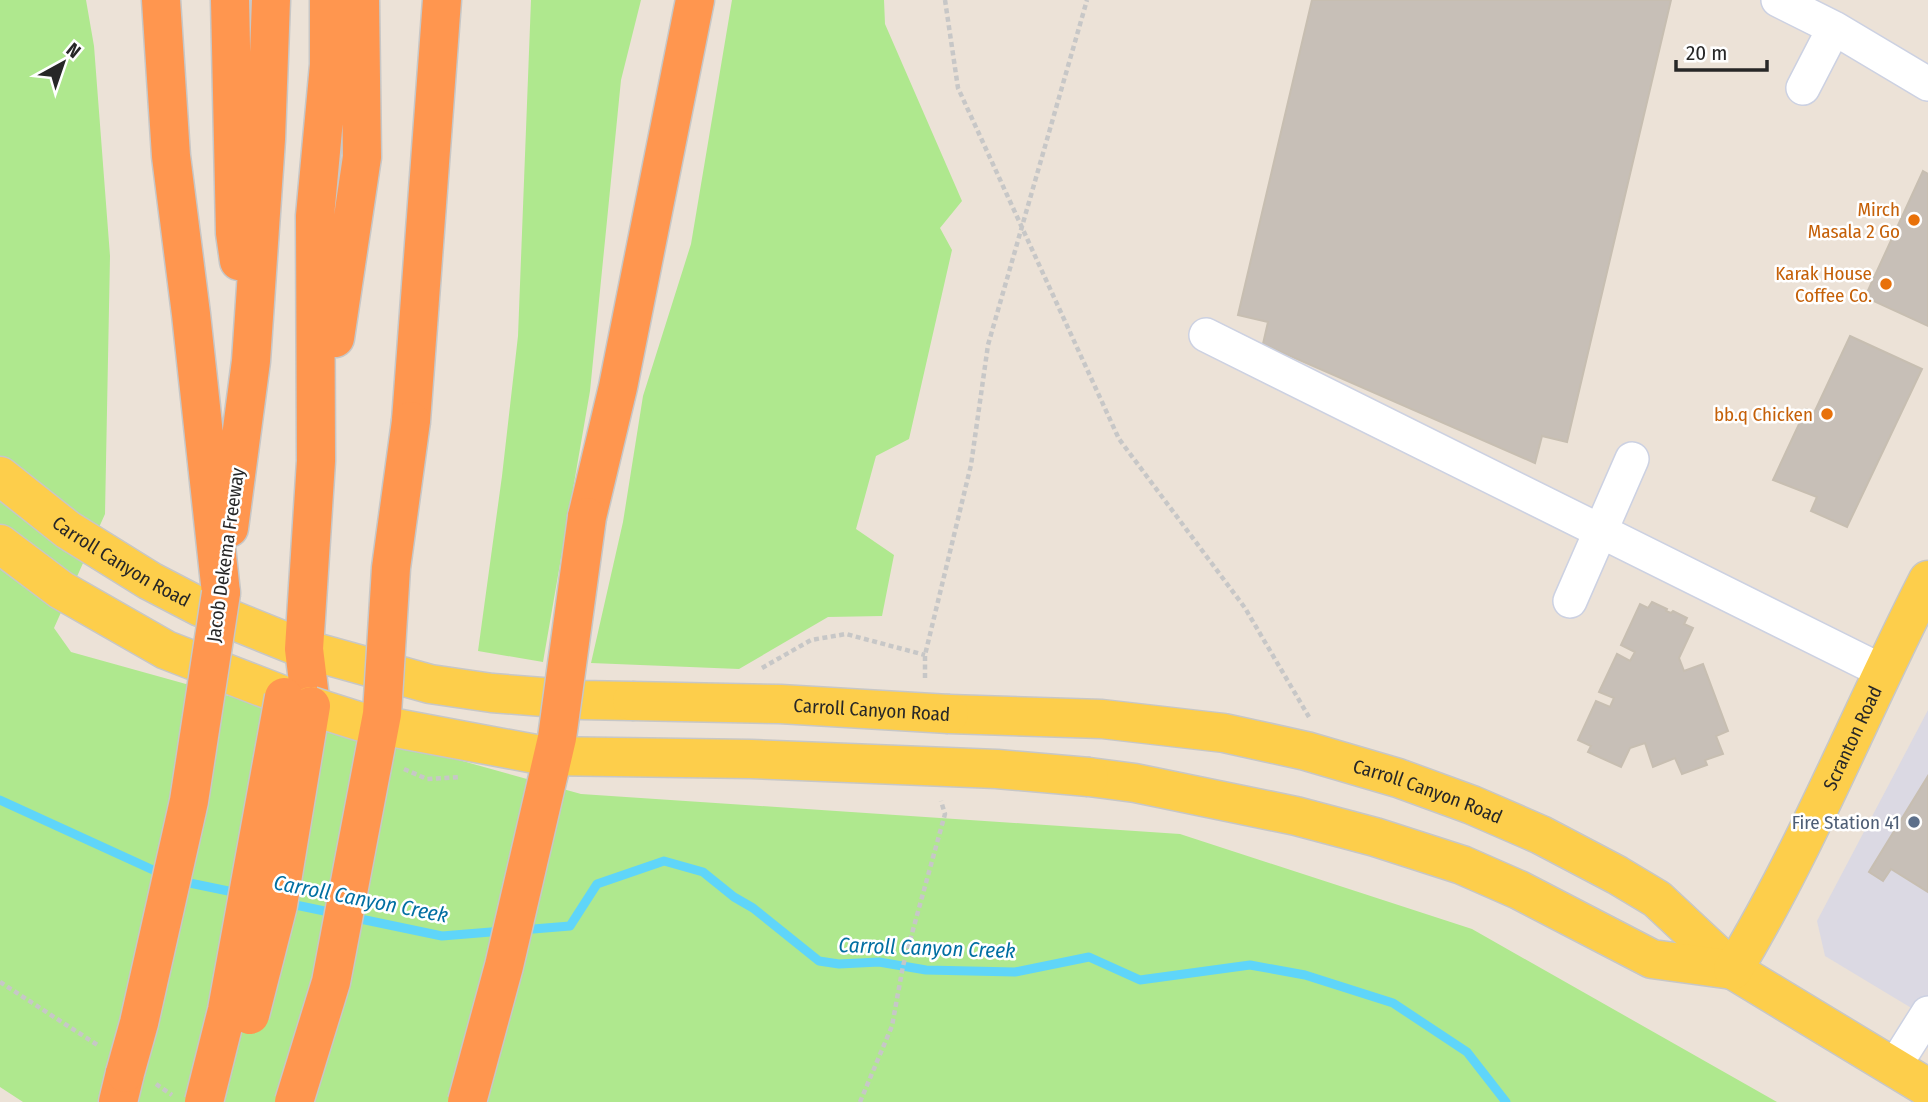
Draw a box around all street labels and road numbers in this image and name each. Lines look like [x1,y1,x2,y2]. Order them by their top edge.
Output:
street label: Jacob Dekema Freeway [202,466,249,644]
street label: Carroll Canyon Road [48,511,194,612]
street label: Scranton Road [1818,682,1887,794]
street label: Carroll Canyon Road [793,694,951,726]
street label: Carroll Canyon Road [1350,754,1506,829]

